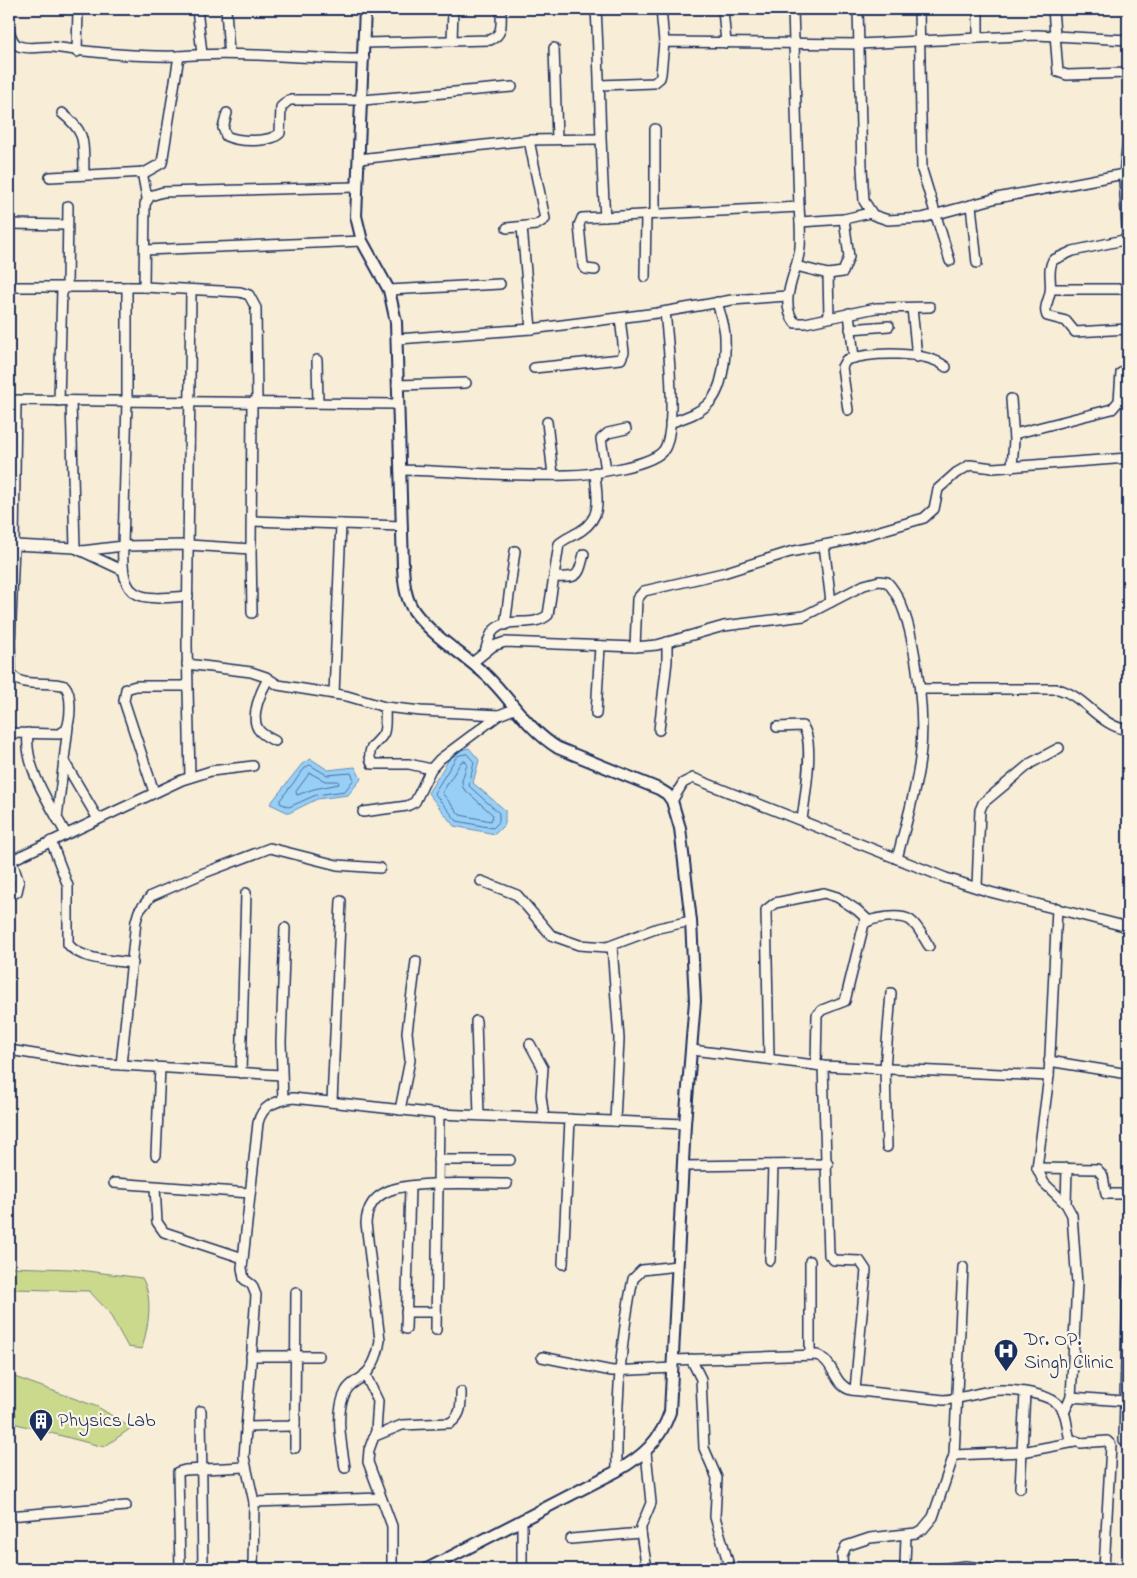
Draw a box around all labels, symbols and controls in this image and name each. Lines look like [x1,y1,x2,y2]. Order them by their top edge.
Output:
place label: Dr. OP. Singh Clinic [1023,1326,1113,1379]
hospital icon: Dr. OP. Singh Clinic [993,1338,1019,1372]
place label: Physics Lab [58,1407,156,1436]
building icon: Physics Lab [28,1408,54,1442]

